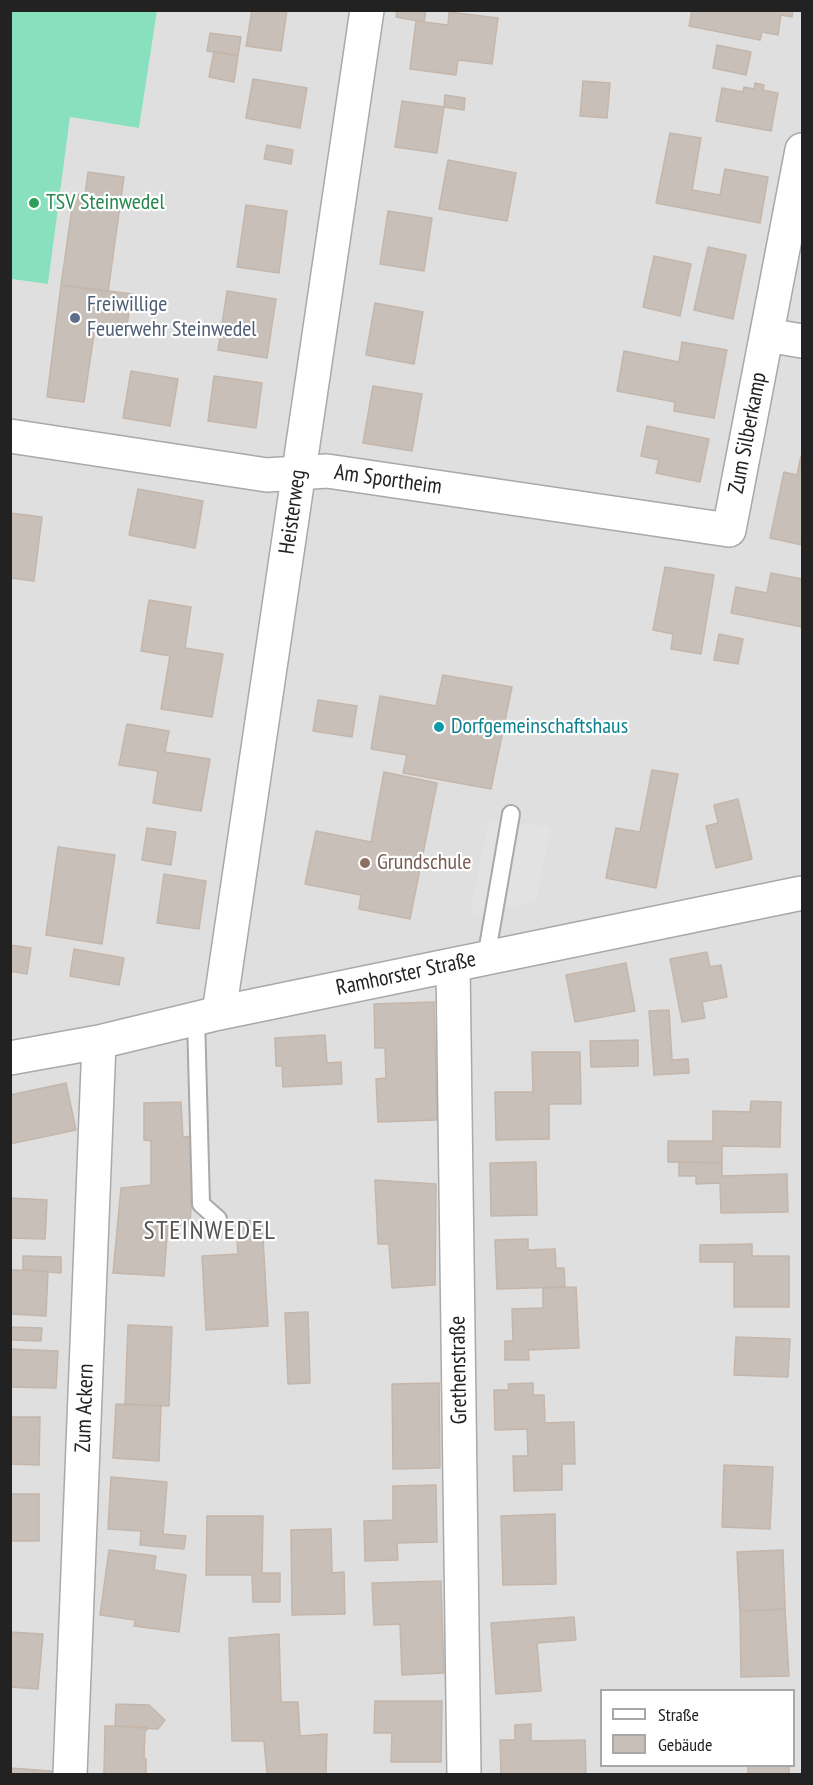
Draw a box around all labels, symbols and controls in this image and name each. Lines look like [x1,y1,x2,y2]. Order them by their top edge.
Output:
place label: TSV Steinwedel [46,190,165,216]
marker: TSV Steinwedel [27,196,41,210]
place label: Freiwillige Feuerwehr Steinwedel [87,292,256,344]
marker: Freiwillige Feuerwehr Steinwedel [68,311,82,325]
street label: Zum Silberkamp [723,370,773,496]
street label: Am Sportheim [333,459,443,501]
street label: Heisterweg [274,468,312,556]
place label: Dorfgemeinschaftshaus [451,714,628,740]
marker: Dorfgemeinschaftshaus [432,720,446,734]
place label: Grundschule [377,850,471,876]
marker: Grundschule [358,856,372,870]
street label: Ramhorster Straße [334,946,478,1002]
district label: STEINWEDEL [143,1216,277,1248]
street label: Grethenstraße [445,1316,473,1424]
street label: Zum Ackern [70,1363,100,1453]
legend [600,1689,795,1767]
text: Straße [658,1703,699,1726]
text: Gebäude [658,1733,712,1756]

